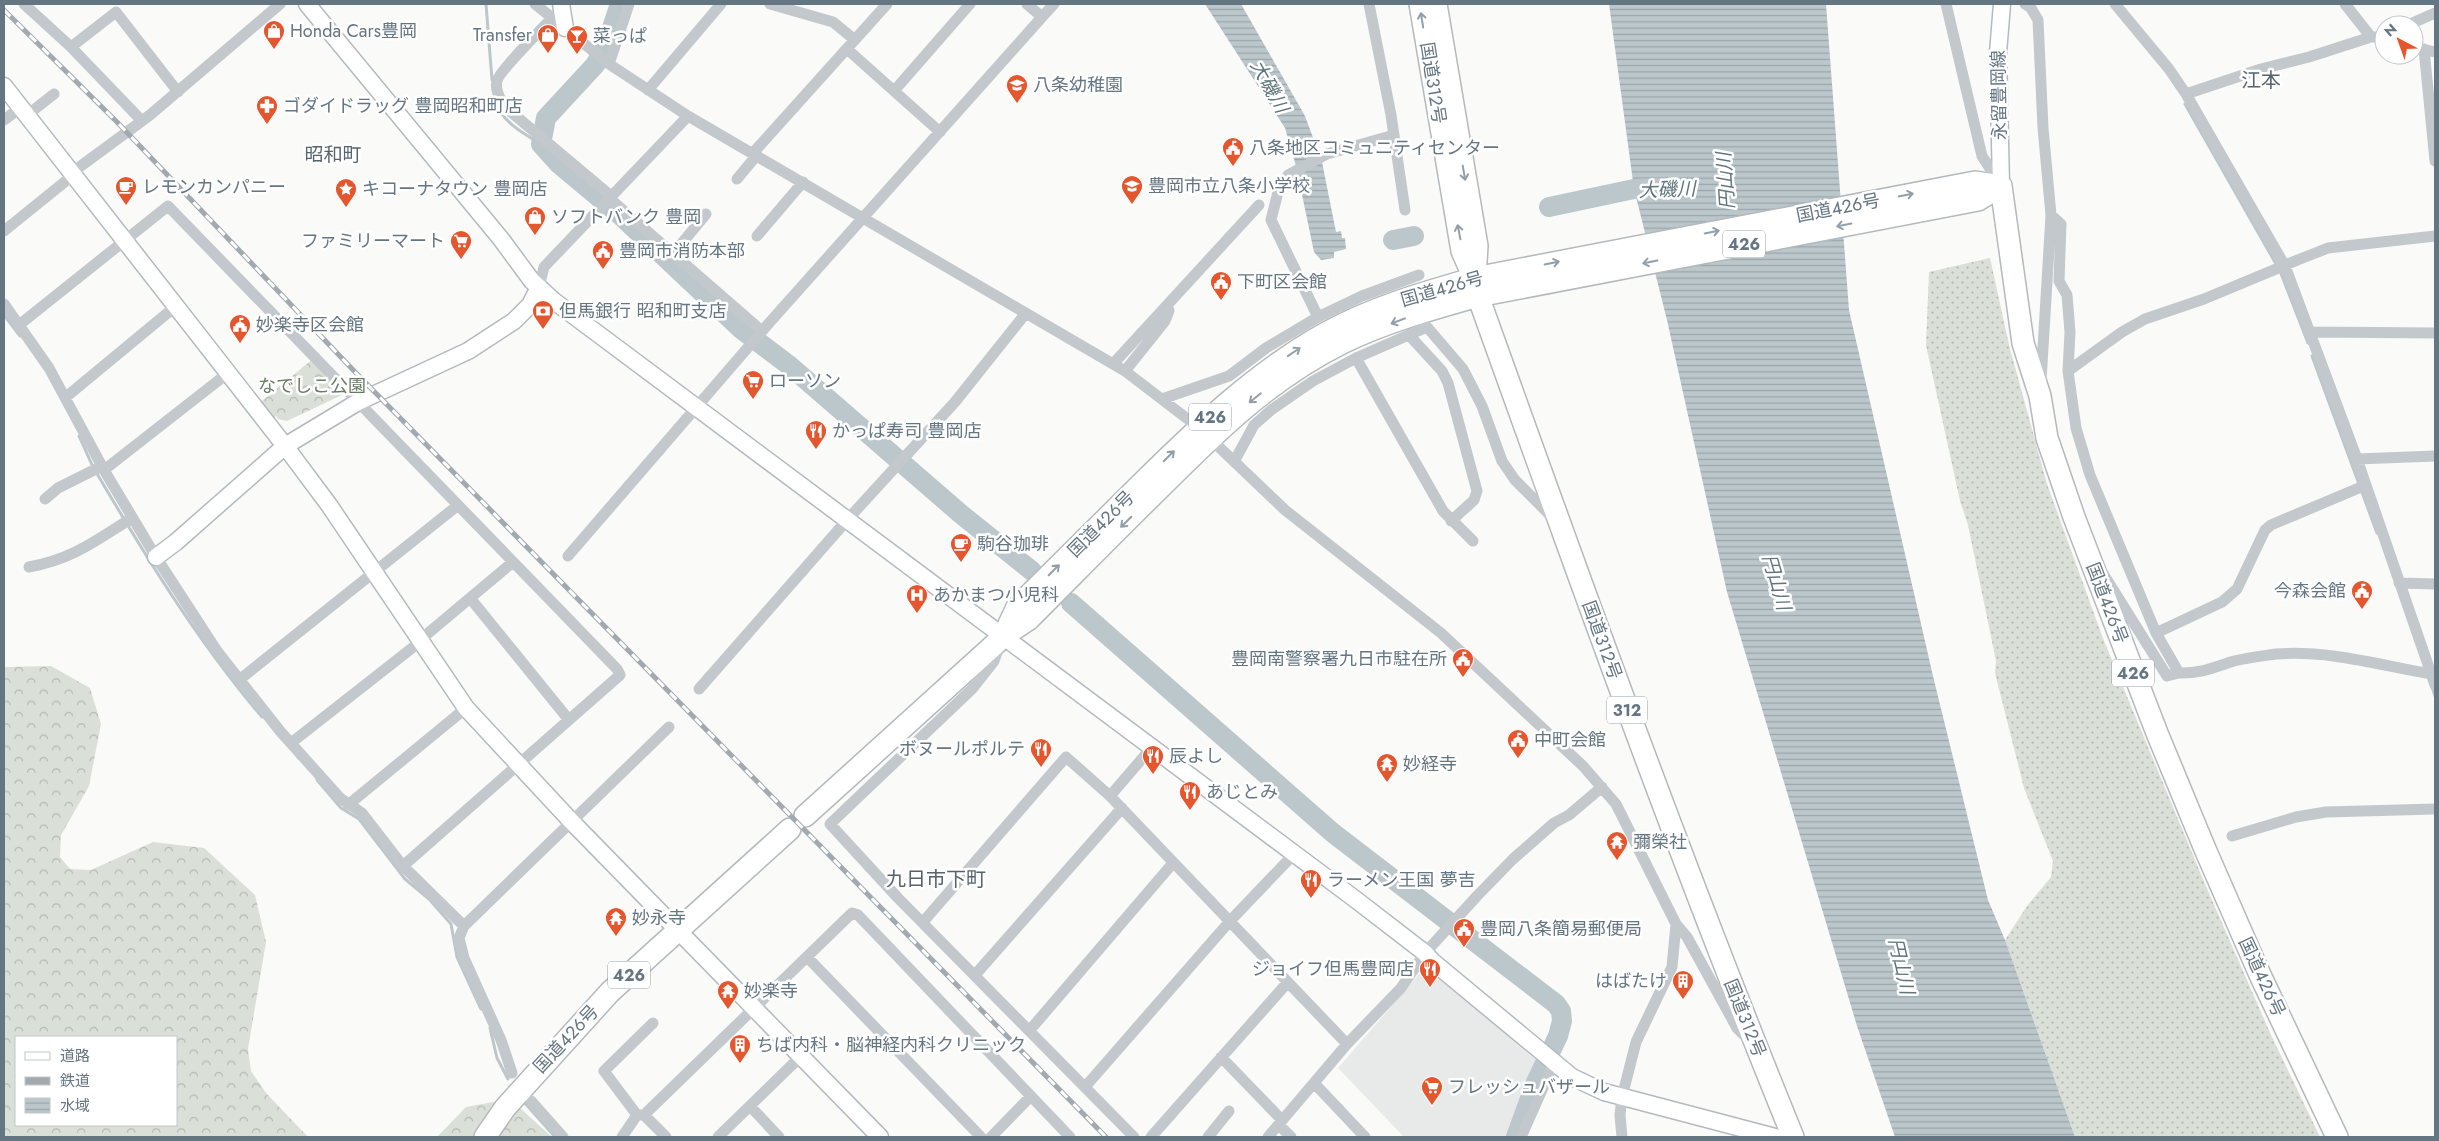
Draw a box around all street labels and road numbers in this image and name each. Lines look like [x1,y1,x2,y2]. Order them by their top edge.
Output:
street label: 国道312号 [1414,40,1452,126]
street label: 永留豊岡線 [1985,50,2013,140]
street label: 国道426号 [1794,187,1882,229]
road number: 426 [1723,230,1765,258]
street label: 国道426号 [1398,265,1486,313]
road number: 426 [1189,404,1231,431]
street label: 国道426号 [1062,485,1140,563]
street label: 国道426号 [2080,559,2134,647]
street label: 国道312号 [1576,597,1628,683]
road number: 426 [2112,660,2154,686]
road number: 312 [1607,696,1647,724]
street label: 国道426号 [2232,933,2292,1021]
road number: 426 [608,962,650,988]
street label: 国道312号 [1718,975,1772,1061]
street label: 国道426号 [527,999,605,1079]

